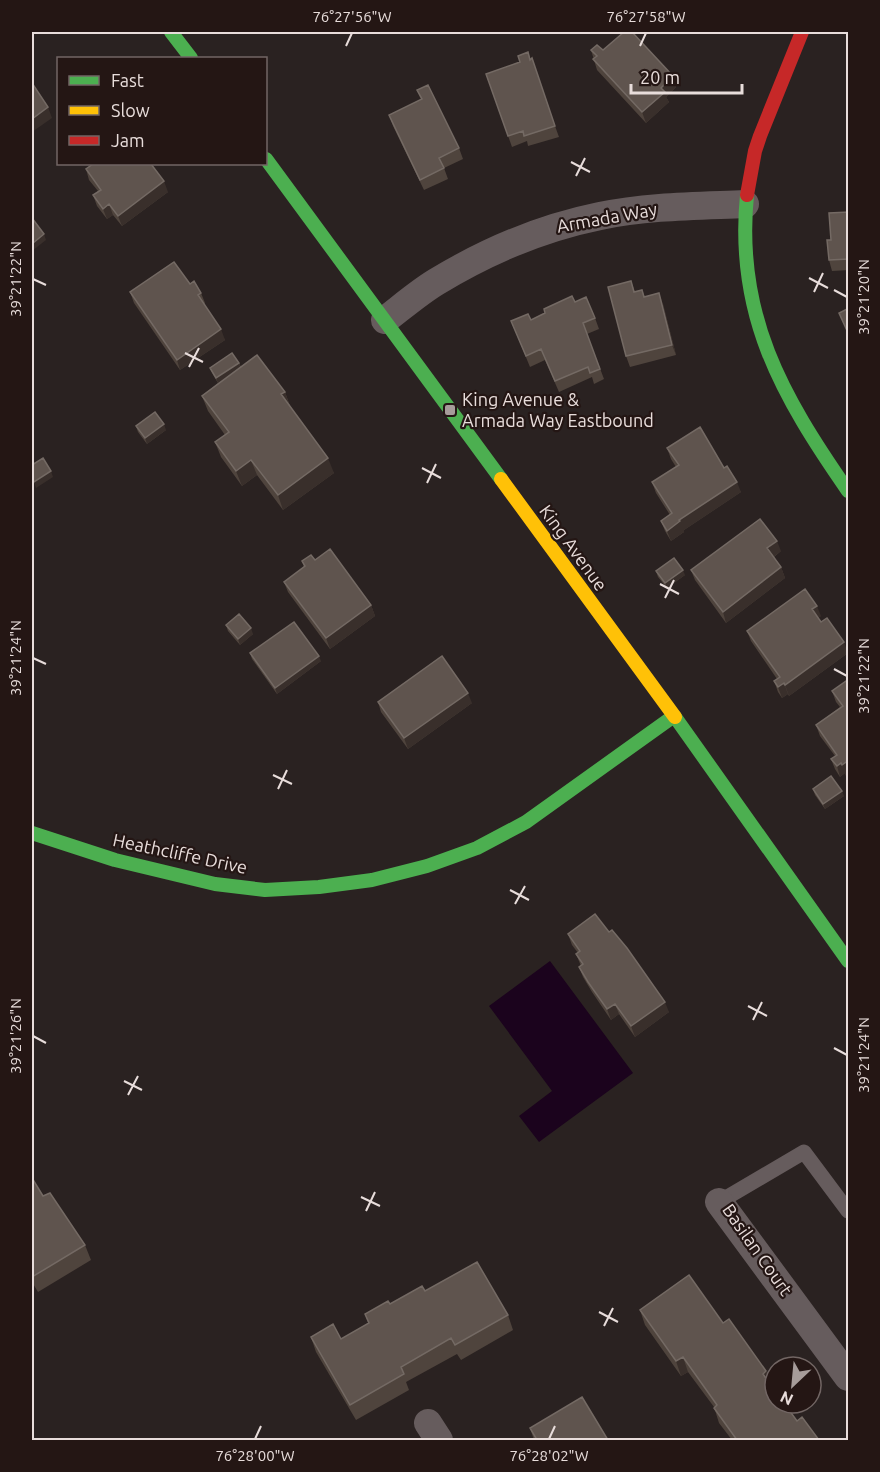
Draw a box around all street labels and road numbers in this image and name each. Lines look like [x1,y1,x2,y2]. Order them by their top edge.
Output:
street label: Armada Way [555,198,659,236]
street label: King Avenue [536,501,612,594]
street label: Heathcliffe Drive [111,829,249,877]
street label: Basilan Court [719,1200,797,1299]

